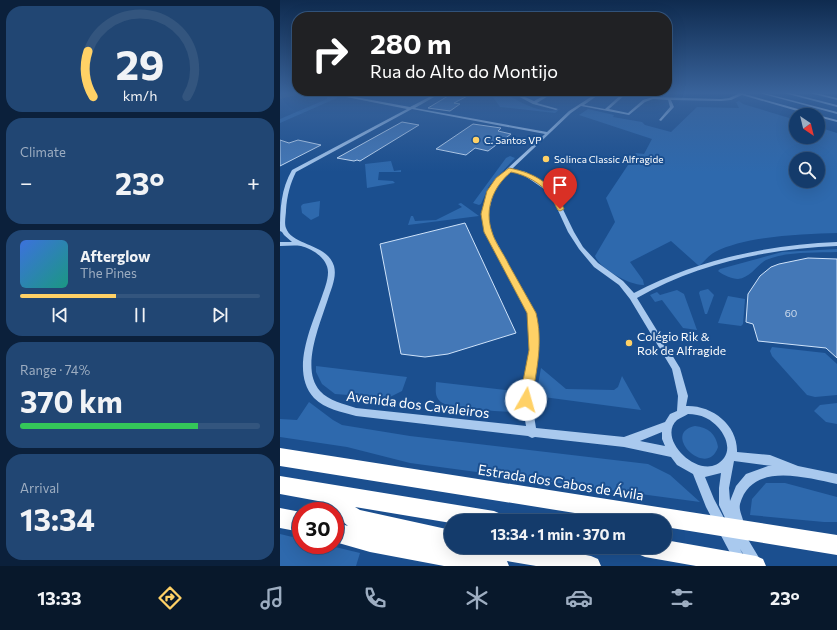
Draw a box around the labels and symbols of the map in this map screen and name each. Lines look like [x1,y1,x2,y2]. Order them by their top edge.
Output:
north arrow [789,108,825,144]
place label: C. Santos VP [484,134,541,146]
marker: C. Santos VP [471,135,481,145]
place label: Solinca Classic Alfragide [554,153,663,165]
marker: Solinca Classic Alfragide [541,154,551,164]
pin [543,168,577,209]
house number: 60 [785,307,797,319]
place label: Colégio Rik & Rok de Alfragide [637,329,726,357]
marker: Colégio Rik & Rok de Alfragide [624,338,634,348]
position arrow [505,379,547,421]
street label: Avenida dos Cavaleiros [345,387,491,421]
street label: Estrada dos Cabos de Ávila [477,460,645,504]
speed limit sign: 30 [292,502,344,554]

